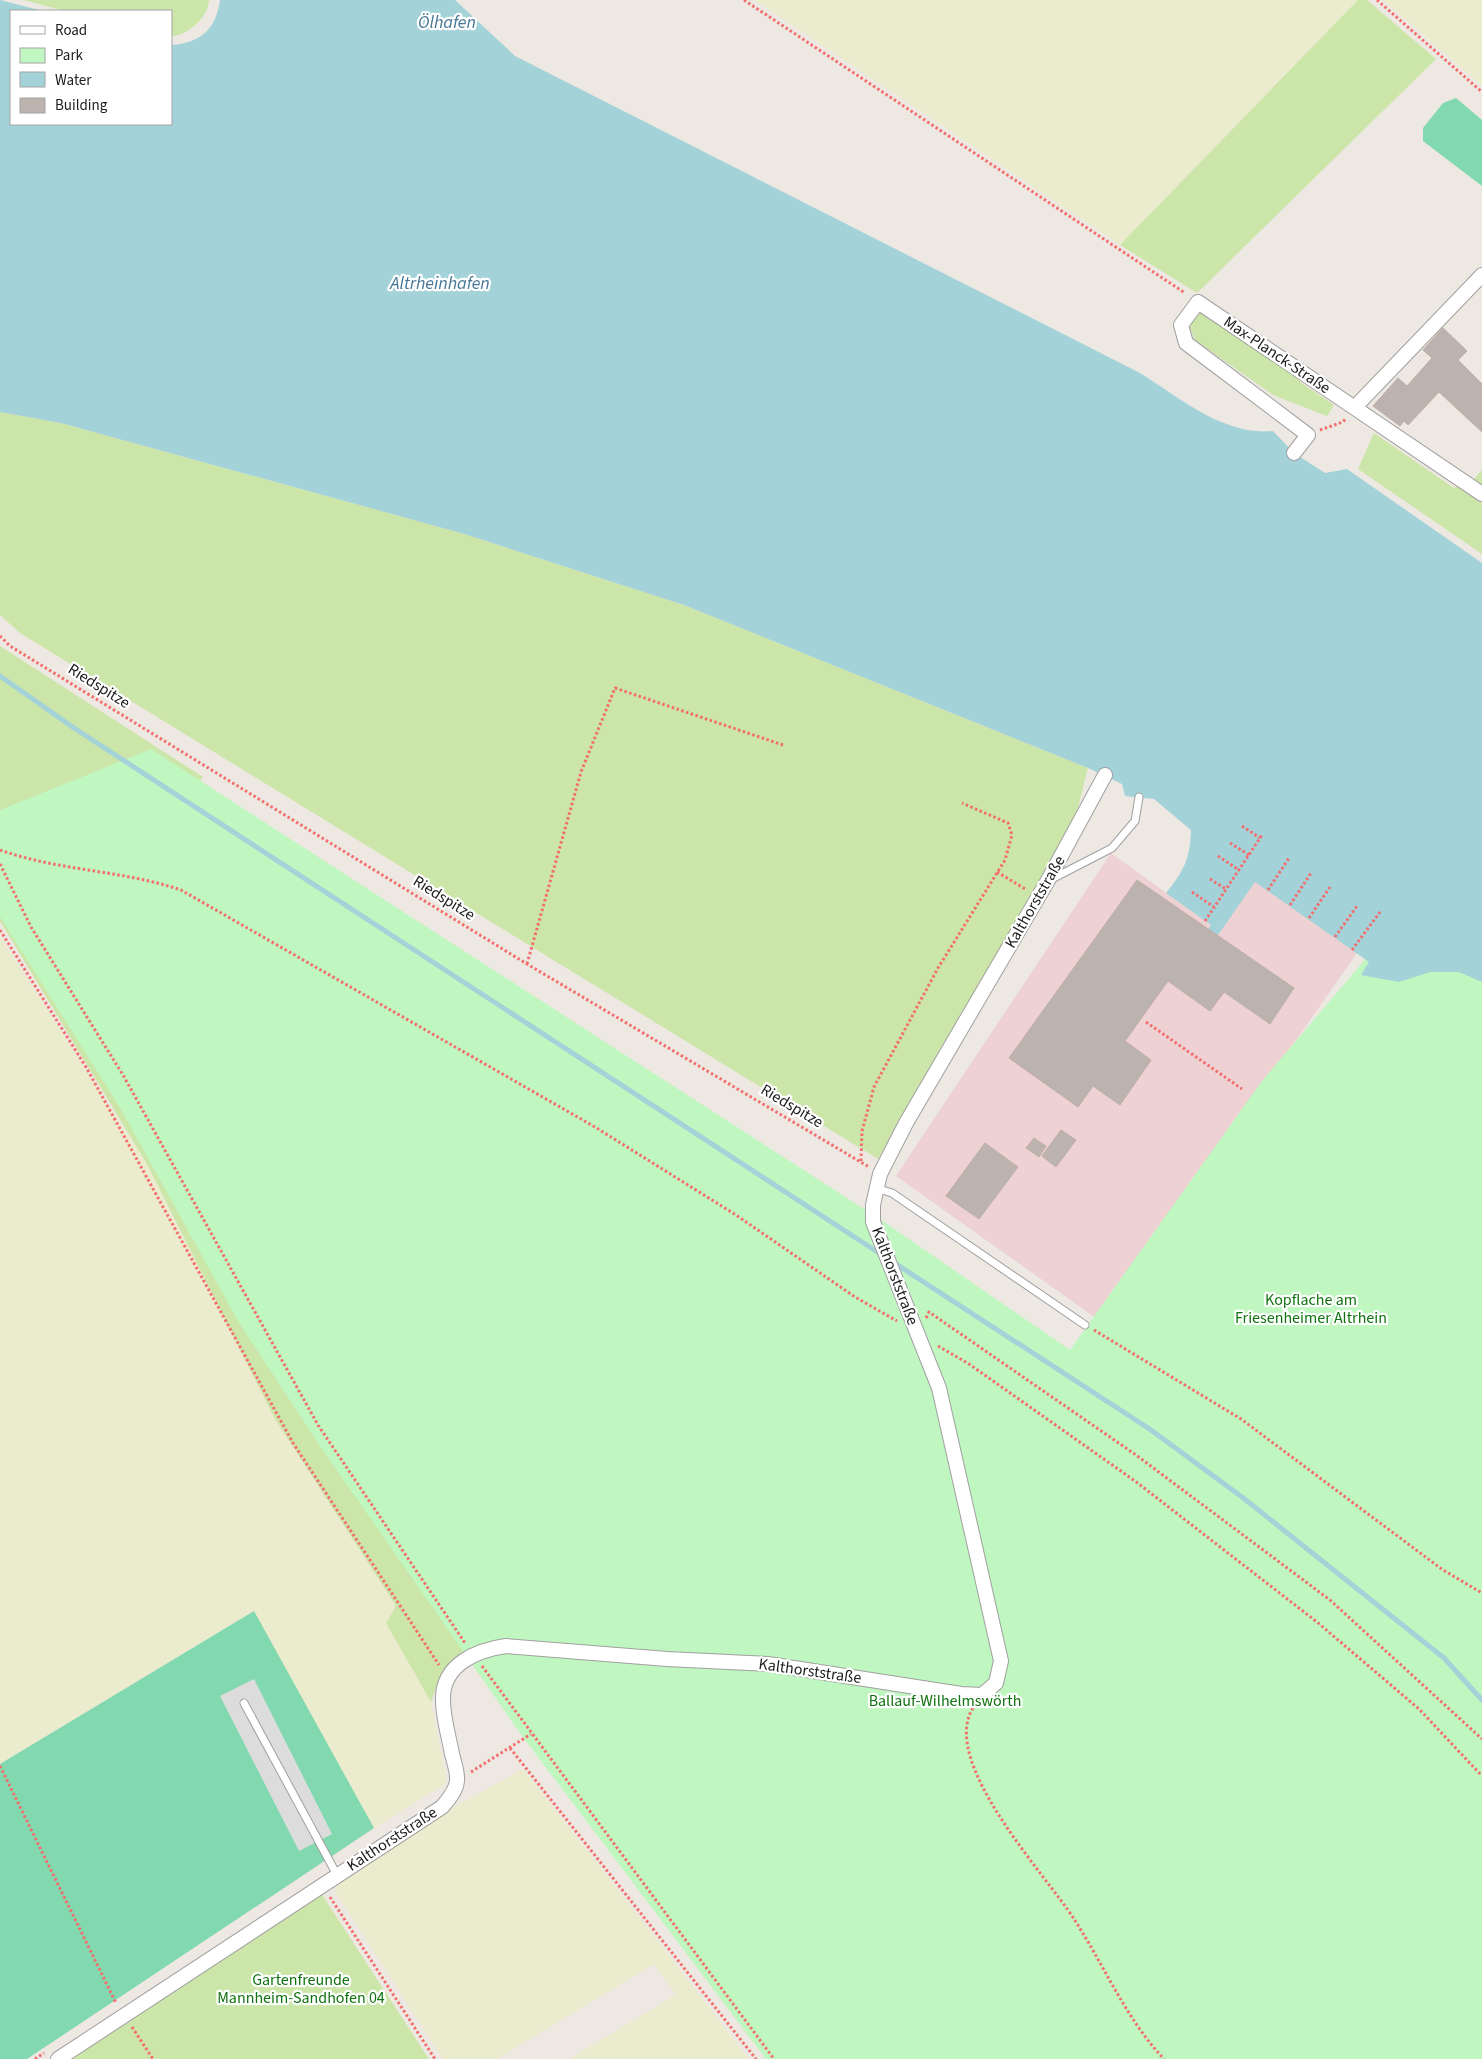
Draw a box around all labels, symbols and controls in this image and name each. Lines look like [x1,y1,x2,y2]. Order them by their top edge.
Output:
legend [10,10,172,125]
water label: Ölhafen [418,10,476,35]
text: Road [55,20,87,41]
text: Park [55,45,84,66]
text: Water [55,70,92,91]
text: Building [55,95,108,116]
water label: Altrheinhafen [389,271,490,296]
street label: Max-Planck-Straße [1219,311,1335,399]
street label: Riedspitze [64,658,134,714]
street label: Kalthorststraße [1000,852,1070,952]
street label: Riedspitze [409,870,479,926]
street label: Riedspitze [757,1079,827,1133]
street label: Kalthorststraße [866,1224,924,1328]
park label: Kopflache am Friesenheimer Altrhein [1235,1289,1387,1329]
street label: Kalthorststraße [757,1653,863,1689]
park label: Ballauf-Wilhelmswörth [869,1690,1021,1712]
street label: Kalthorststraße [343,1802,441,1876]
park label: Gartenfreunde Mannheim-Sandhofen 04 [217,1969,385,2009]

